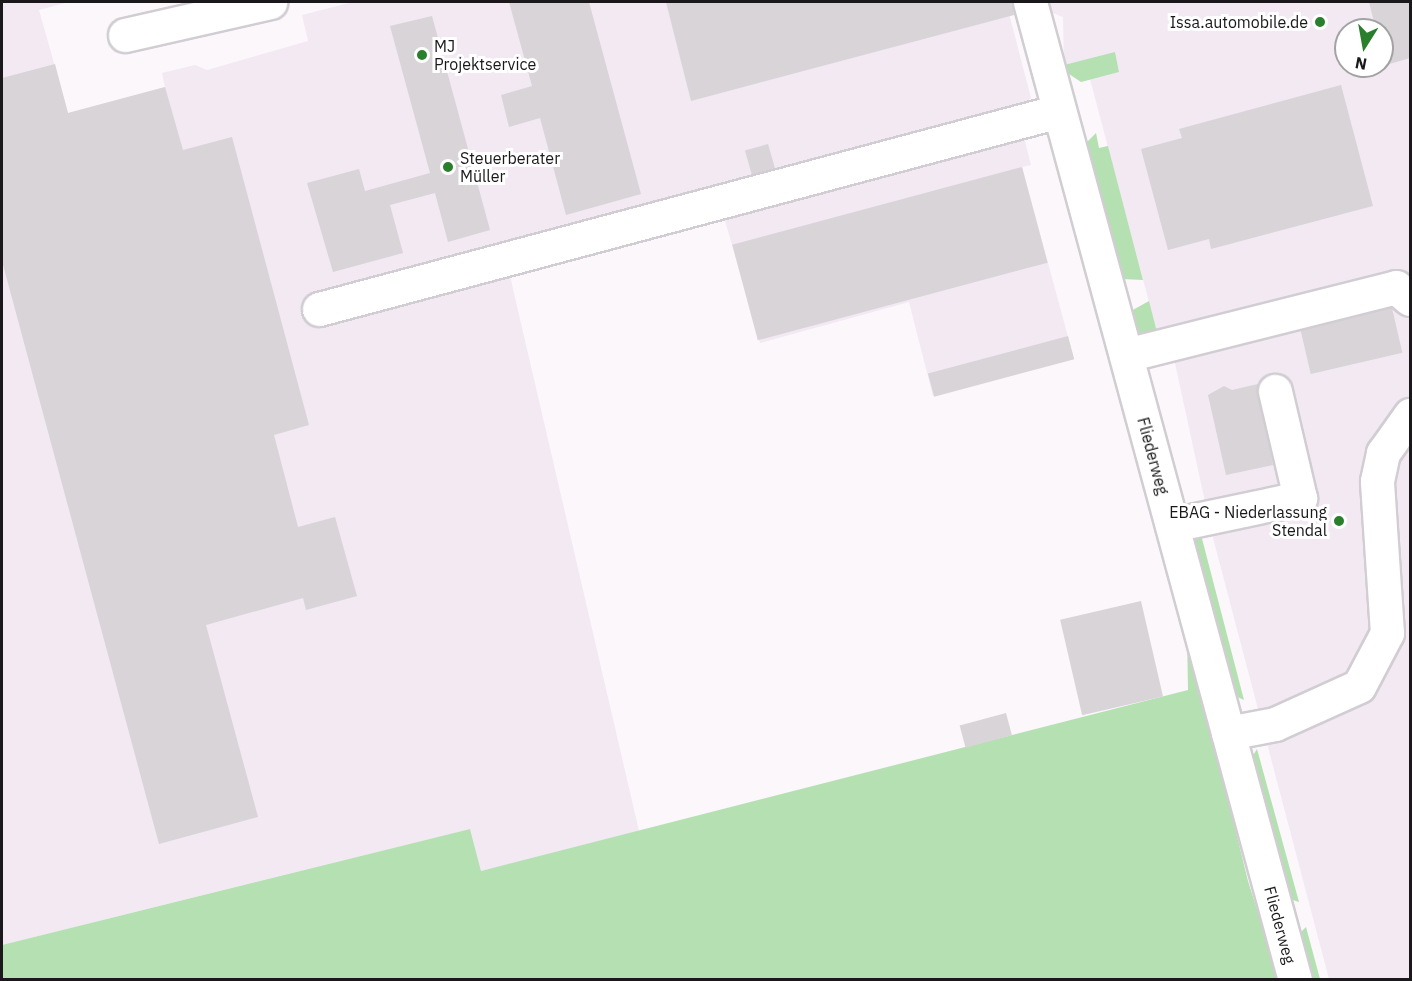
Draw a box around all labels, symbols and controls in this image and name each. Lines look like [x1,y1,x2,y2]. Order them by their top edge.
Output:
place label: Issa.automobile.de [1170,12,1308,32]
marker: Issa.automobile.de [1313,15,1327,29]
north arrow [1334,18,1394,78]
place label: MJ Projektservice [434,36,536,74]
marker: MJ Projektservice [415,48,429,62]
text: N [1353,53,1369,75]
place label: Steuerberater Müller [460,148,560,186]
marker: Steuerberater Müller [441,160,455,174]
street label: Fliederweg [1133,415,1173,497]
place label: EBAG - Niederlassung Stendal [1169,502,1327,540]
marker: EBAG - Niederlassung Stendal [1332,514,1346,528]
street label: Fliederweg [1260,884,1300,966]

